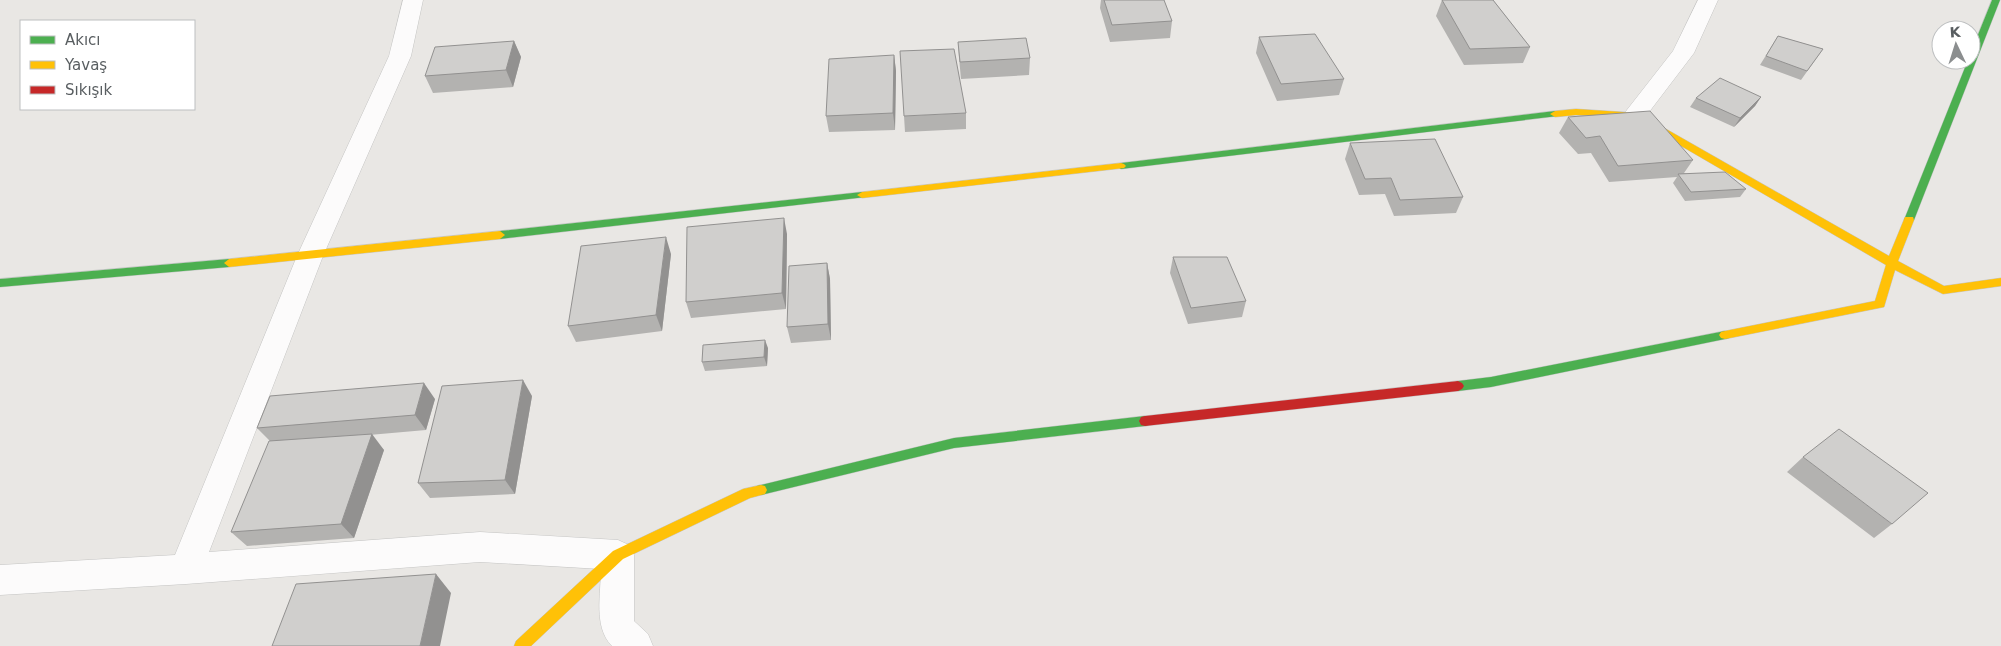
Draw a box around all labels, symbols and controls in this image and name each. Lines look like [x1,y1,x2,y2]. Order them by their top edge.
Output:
legend [20,20,195,110]
north arrow [1931,20,1981,70]
text: K [1949,24,1962,40]
text: Akıcı [65,31,101,49]
text: Yavaş [64,56,107,74]
text: Sıkışık [65,81,113,99]

